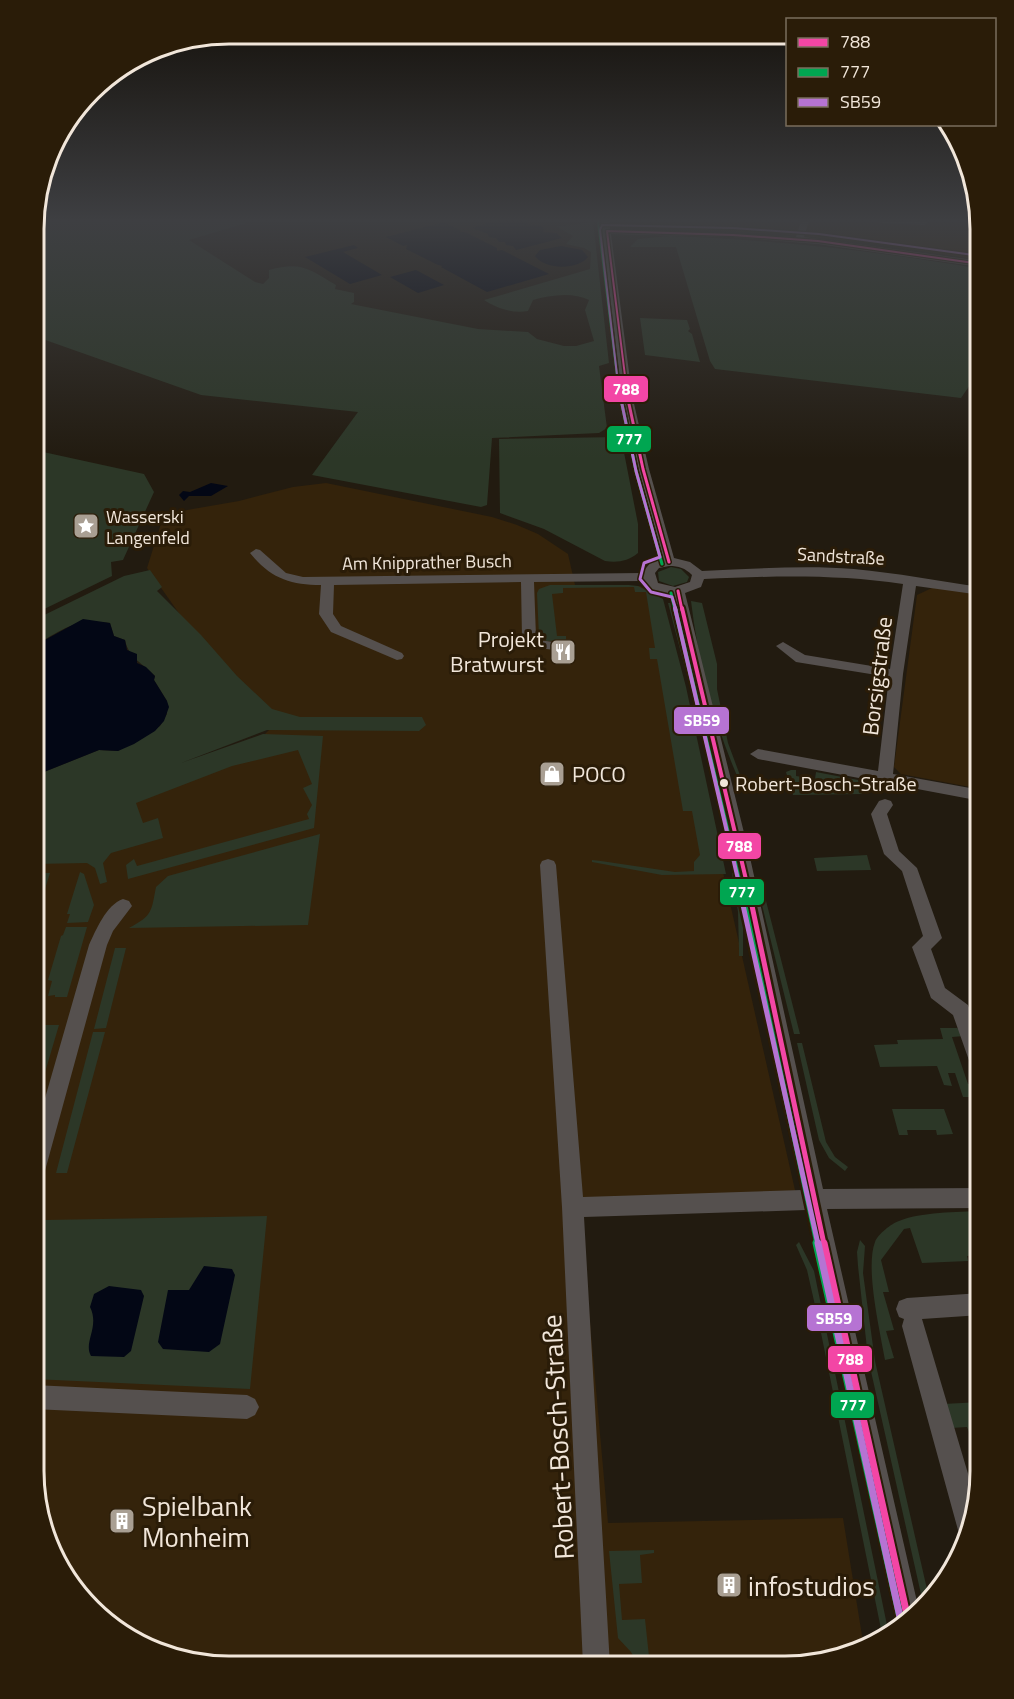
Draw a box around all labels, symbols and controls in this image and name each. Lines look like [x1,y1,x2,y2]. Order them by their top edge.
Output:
legend [786,18,996,126]
text: 788 [840,28,870,55]
text: 777 [840,58,870,85]
text: SB59 [840,88,881,115]
line badge: 788 [603,375,649,403]
text: 788 [613,377,639,401]
line badge: 777 [606,425,652,453]
text: 777 [616,427,642,451]
place label: Wasserski Langenfeld [106,503,190,551]
place icon: Wasserski Langenfeld [71,511,101,541]
street label: Sandstraße [797,540,885,572]
street label: Am Knipprather Busch [342,547,512,577]
street label: Borsigstraße [853,615,901,737]
place label: Projekt Bratwurst [450,622,544,681]
restaurant icon: Projekt Bratwurst [548,637,578,667]
line badge: SB59 [673,706,730,735]
text: SB59 [684,708,720,732]
place label: POCO [572,757,626,791]
shop icon: POCO [537,759,567,789]
place label: Robert-Bosch-Straße [735,768,917,799]
marker: Robert-Bosch-Straße [718,777,730,789]
line badge: 788 [717,832,762,860]
text: 788 [726,834,752,858]
line badge: 777 [719,878,765,906]
text: 777 [729,880,755,904]
line badge: SB59 [806,1304,863,1332]
text: SB59 [816,1306,852,1330]
street label: Robert-Bosch-Straße [530,1314,584,1560]
line badge: 788 [827,1345,873,1373]
text: 788 [837,1347,863,1371]
line badge: 777 [830,1391,875,1419]
text: 777 [840,1393,866,1417]
place label: Spielbank Monheim [142,1485,252,1557]
building icon: Spielbank Monheim [107,1506,137,1536]
place label: infostudios [748,1565,875,1606]
building icon: infostudios [714,1570,744,1600]

